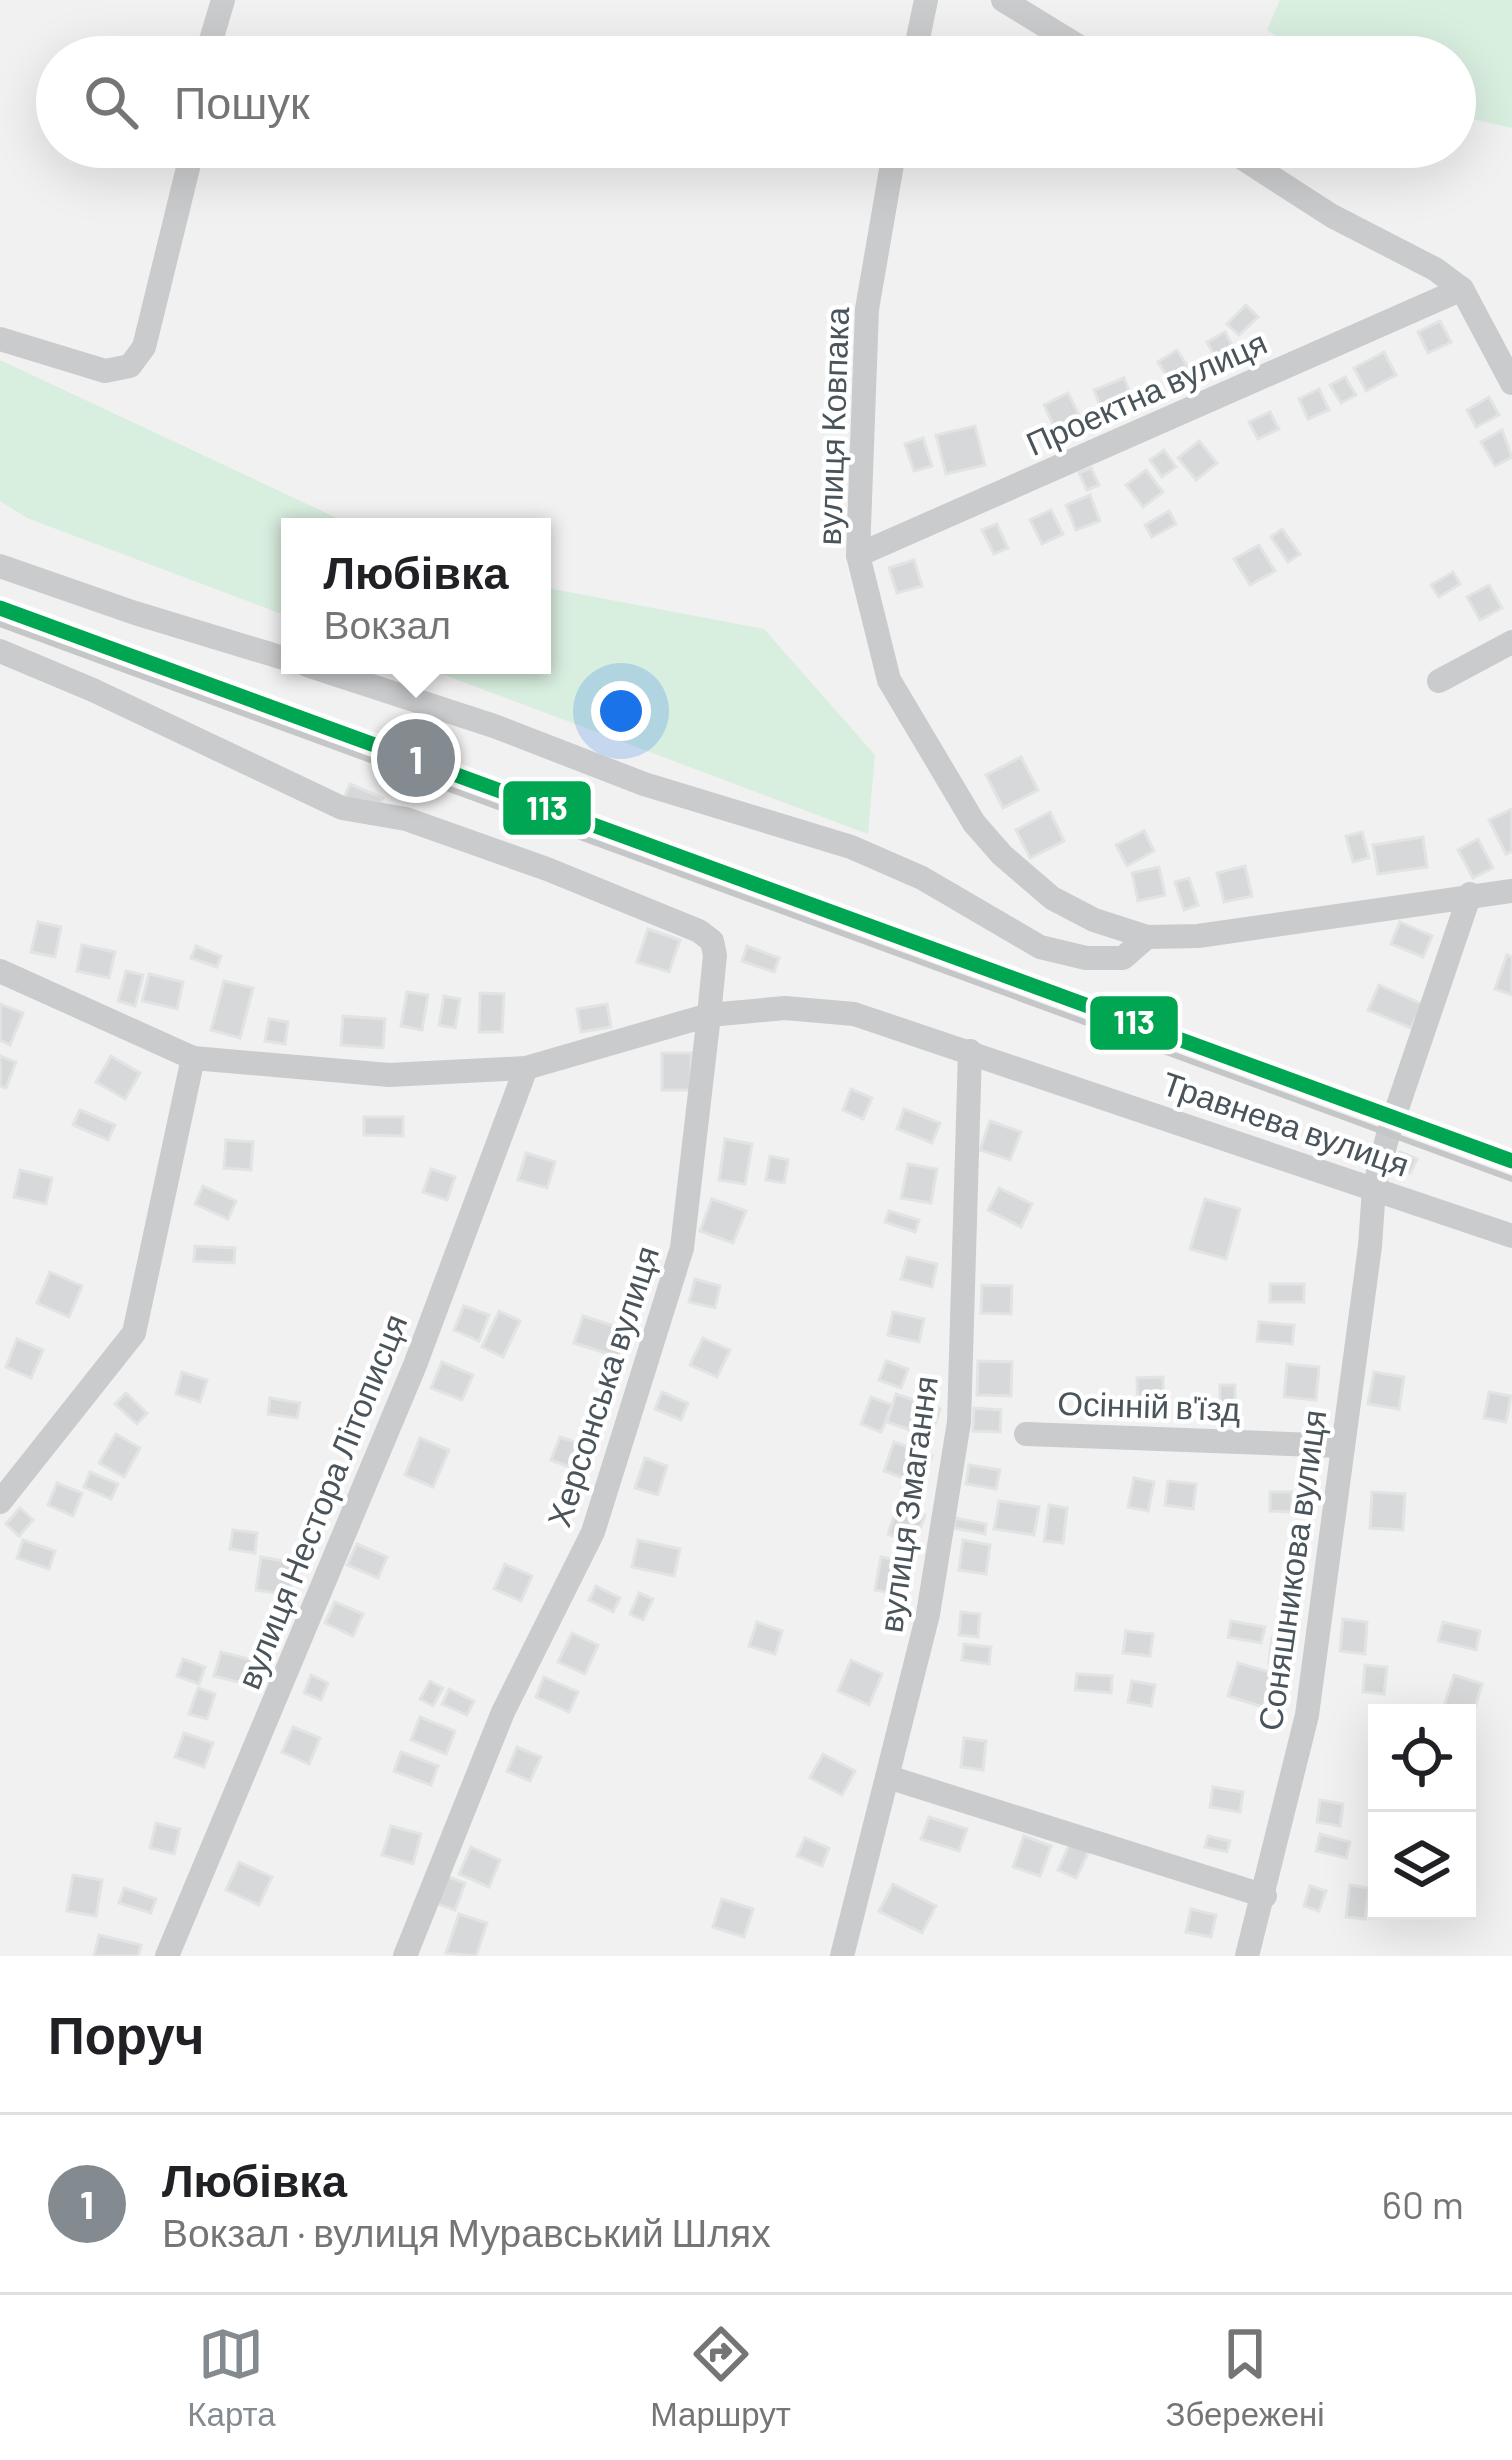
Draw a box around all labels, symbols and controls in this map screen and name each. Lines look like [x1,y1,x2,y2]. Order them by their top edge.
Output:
search box [36,36,1476,168]
icon: search [78,69,144,135]
text: Пошук [174,74,310,128]
street label: вулиця Ковпака [808,305,856,546]
street label: Проектна вулиця [1020,321,1272,463]
popup [281,518,551,674]
text: Любівка [324,544,508,598]
text: Вокзал [324,600,451,647]
your location [591,681,651,741]
pin: 1 [377,713,455,803]
line badge: 113 [501,779,593,837]
text: 113 [526,787,568,827]
line badge: 113 [1088,994,1180,1052]
text: 113 [1113,1001,1155,1041]
street label: Травнева вулиця [1157,1062,1415,1184]
street label: Херсонська вулиця [538,1240,666,1532]
street label: вулиця Нестора Літописця [227,1308,415,1694]
street label: вулиця Змагання [869,1373,945,1635]
street label: Осінній в'їзд [1057,1382,1241,1428]
street label: Соняшникова вулиця [1249,1407,1333,1733]
map controls [1368,1704,1476,1920]
button: locate [1368,1704,1476,1812]
button: layers [1368,1812,1476,1920]
text: Поруч [48,2003,204,2064]
text: Любівка [162,2152,347,2206]
text: 1 [80,2180,94,2227]
text: 60 m [1382,2180,1464,2227]
text: Вокзал · вулиця Муравський Шлях [162,2208,771,2255]
tab: Карта [187,2321,276,2434]
tab: Маршрут [650,2321,791,2434]
tab: Збережені [1166,2321,1325,2434]

